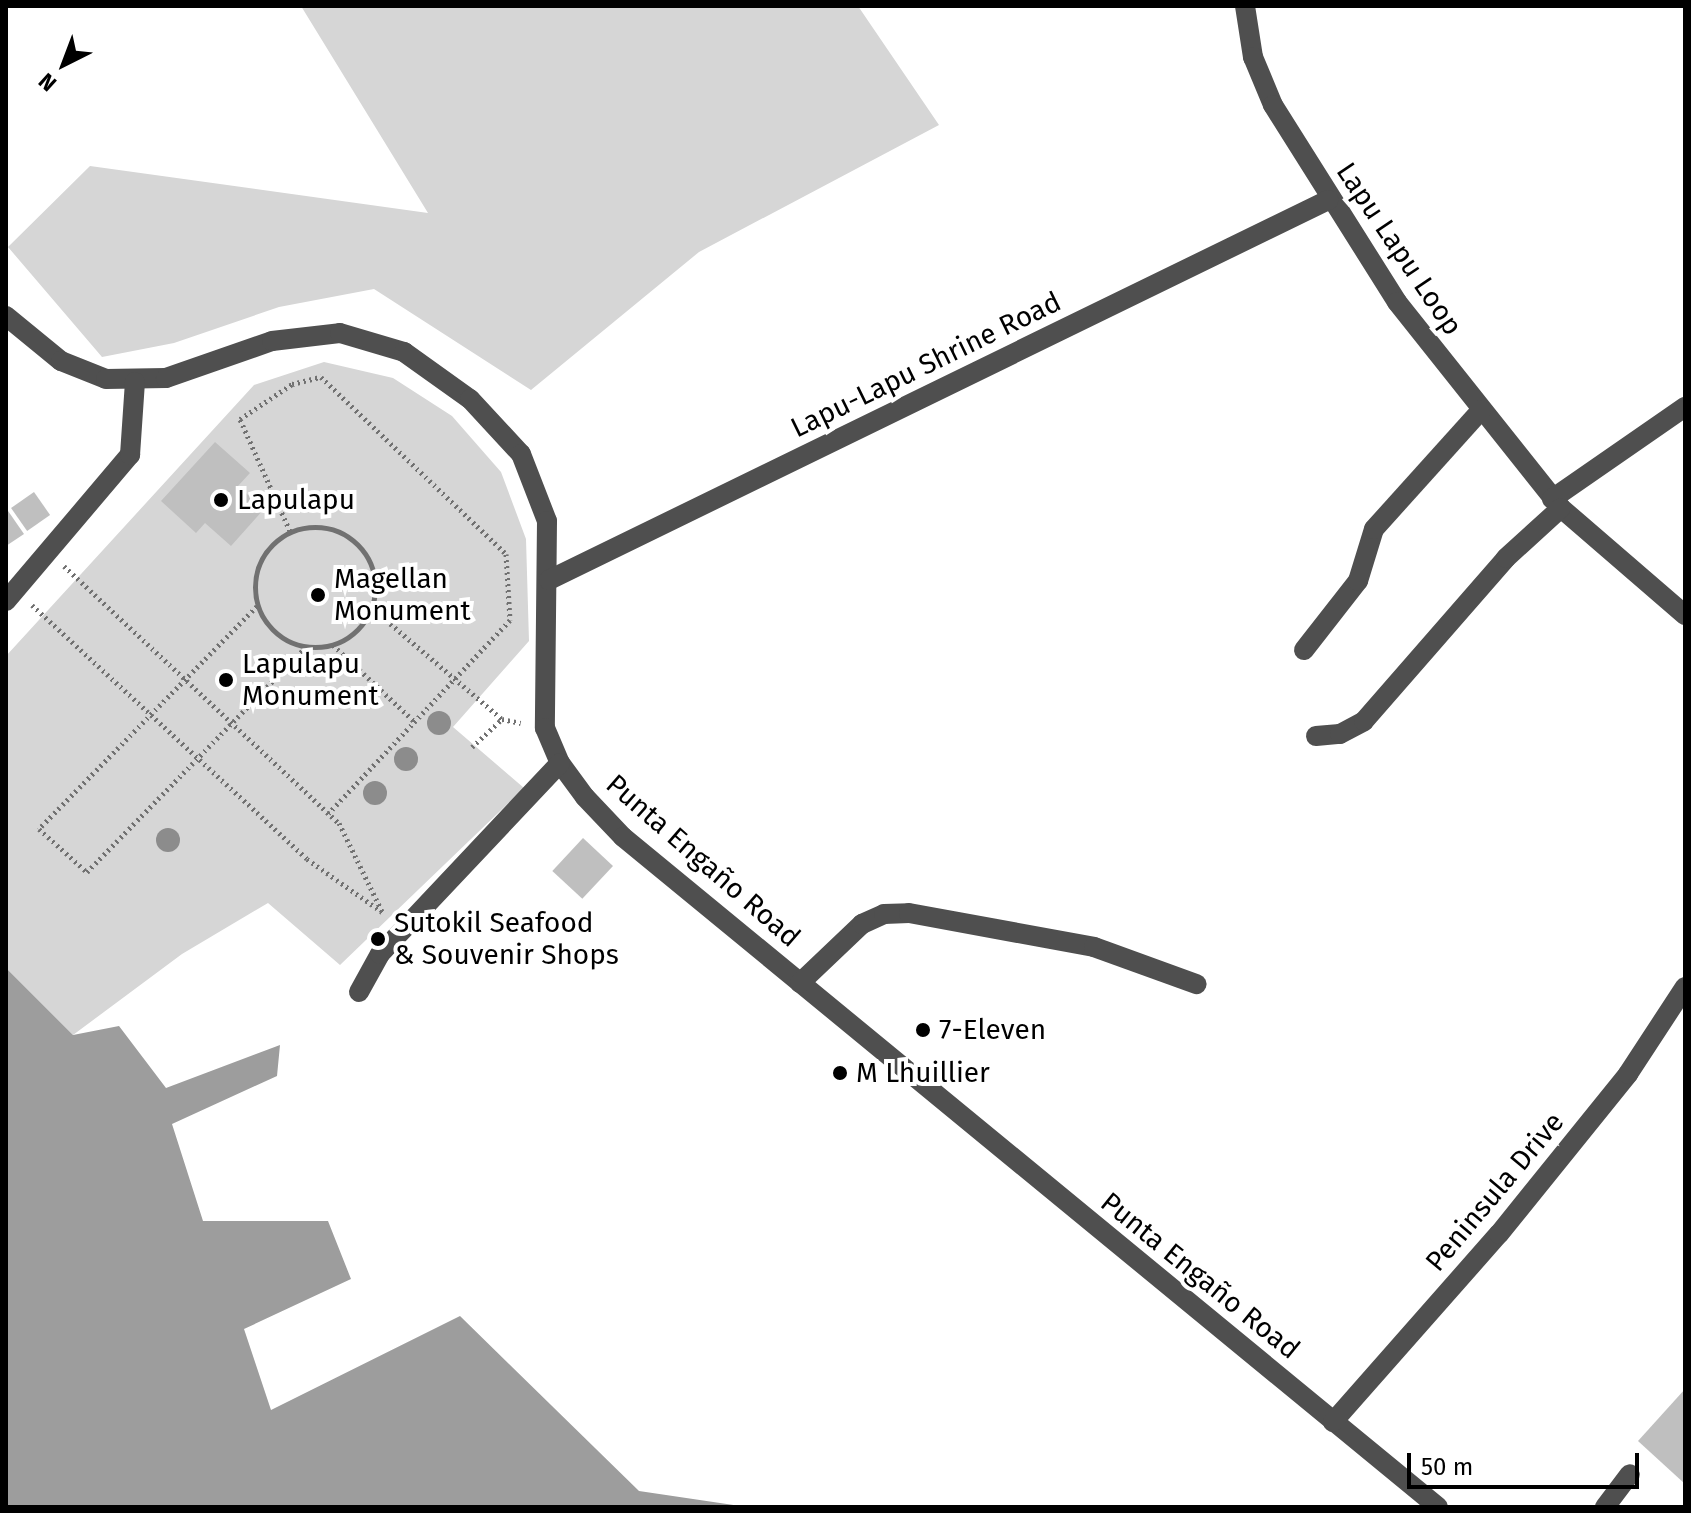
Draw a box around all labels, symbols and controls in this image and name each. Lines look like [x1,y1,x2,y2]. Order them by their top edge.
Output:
north arrow [24,24,104,104]
text: N [33,67,62,97]
street label: Lapu Lapu Loop [1329,156,1469,342]
street label: Lapu-Lapu Shrine Road [785,285,1067,445]
place label: Lapulapu [237,483,355,517]
marker: Lapulapu [212,491,230,509]
place label: Magellan Monument [334,562,471,628]
marker: Magellan Monument [309,586,327,604]
place label: Lapulapu Monument [242,647,379,713]
marker: Lapulapu Monument [217,671,235,689]
street label: Punta Engaño Road [599,768,807,954]
place label: Sutokil Seafood & Souvenir Shops [394,906,619,972]
marker: Sutokil Seafood & Souvenir Shops [369,930,387,948]
place label: 7-Eleven [939,1013,1046,1047]
marker: 7-Eleven [914,1021,932,1039]
place label: M Lhuillier [856,1056,990,1090]
marker: M Lhuillier [831,1064,849,1082]
street label: Peninsula Drive [1419,1106,1571,1278]
street label: Punta Engaño Road [1094,1186,1306,1366]
scale bar [1411,1437,1643,1487]
text: 50 m [1421,1453,1473,1481]

